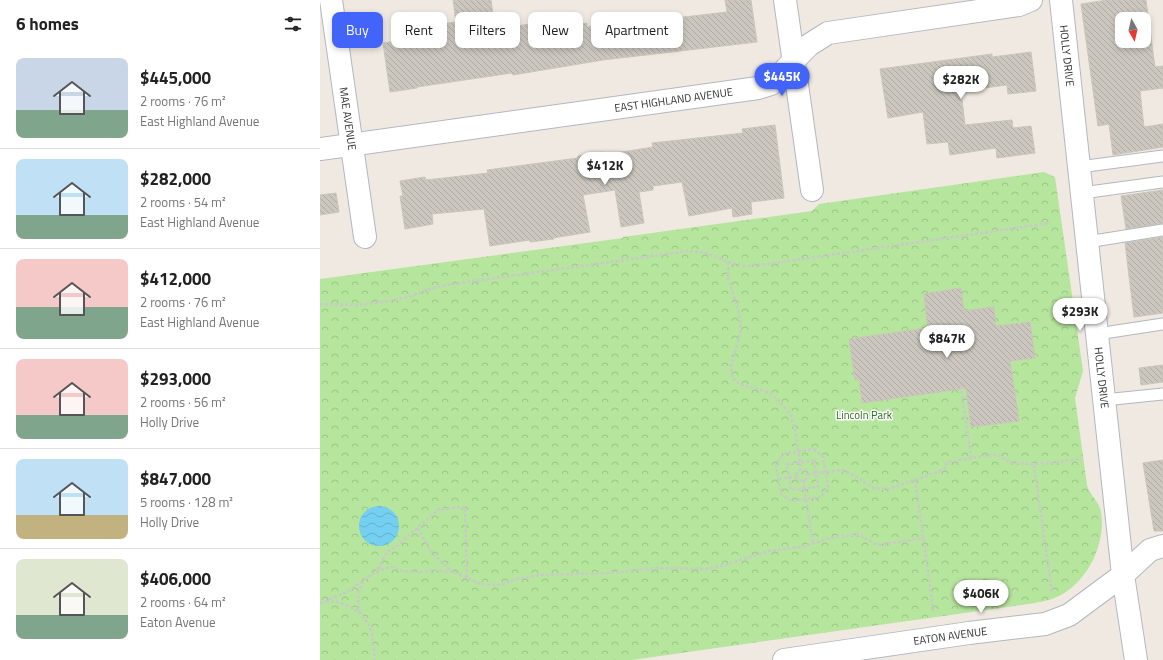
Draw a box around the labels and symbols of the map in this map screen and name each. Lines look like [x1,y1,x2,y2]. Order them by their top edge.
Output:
north arrow [1115,12,1151,48]
street label: HOLLY DRIVE [1056,24,1078,87]
pin: $445K [754,63,810,97]
pin: $282K [933,66,989,100]
street label: EAST HIGHLAND AVENUE [613,84,734,116]
street label: MAE AVENUE [336,86,360,151]
pin: $412K [577,152,633,186]
pin: $293K [1052,298,1108,332]
pin: $847K [919,325,975,359]
street label: HOLLY DRIVE [1090,346,1113,409]
park label: Lincoln Park [836,407,893,423]
pin: $406K [953,580,1009,614]
street label: EATON AVENUE [912,623,988,649]

